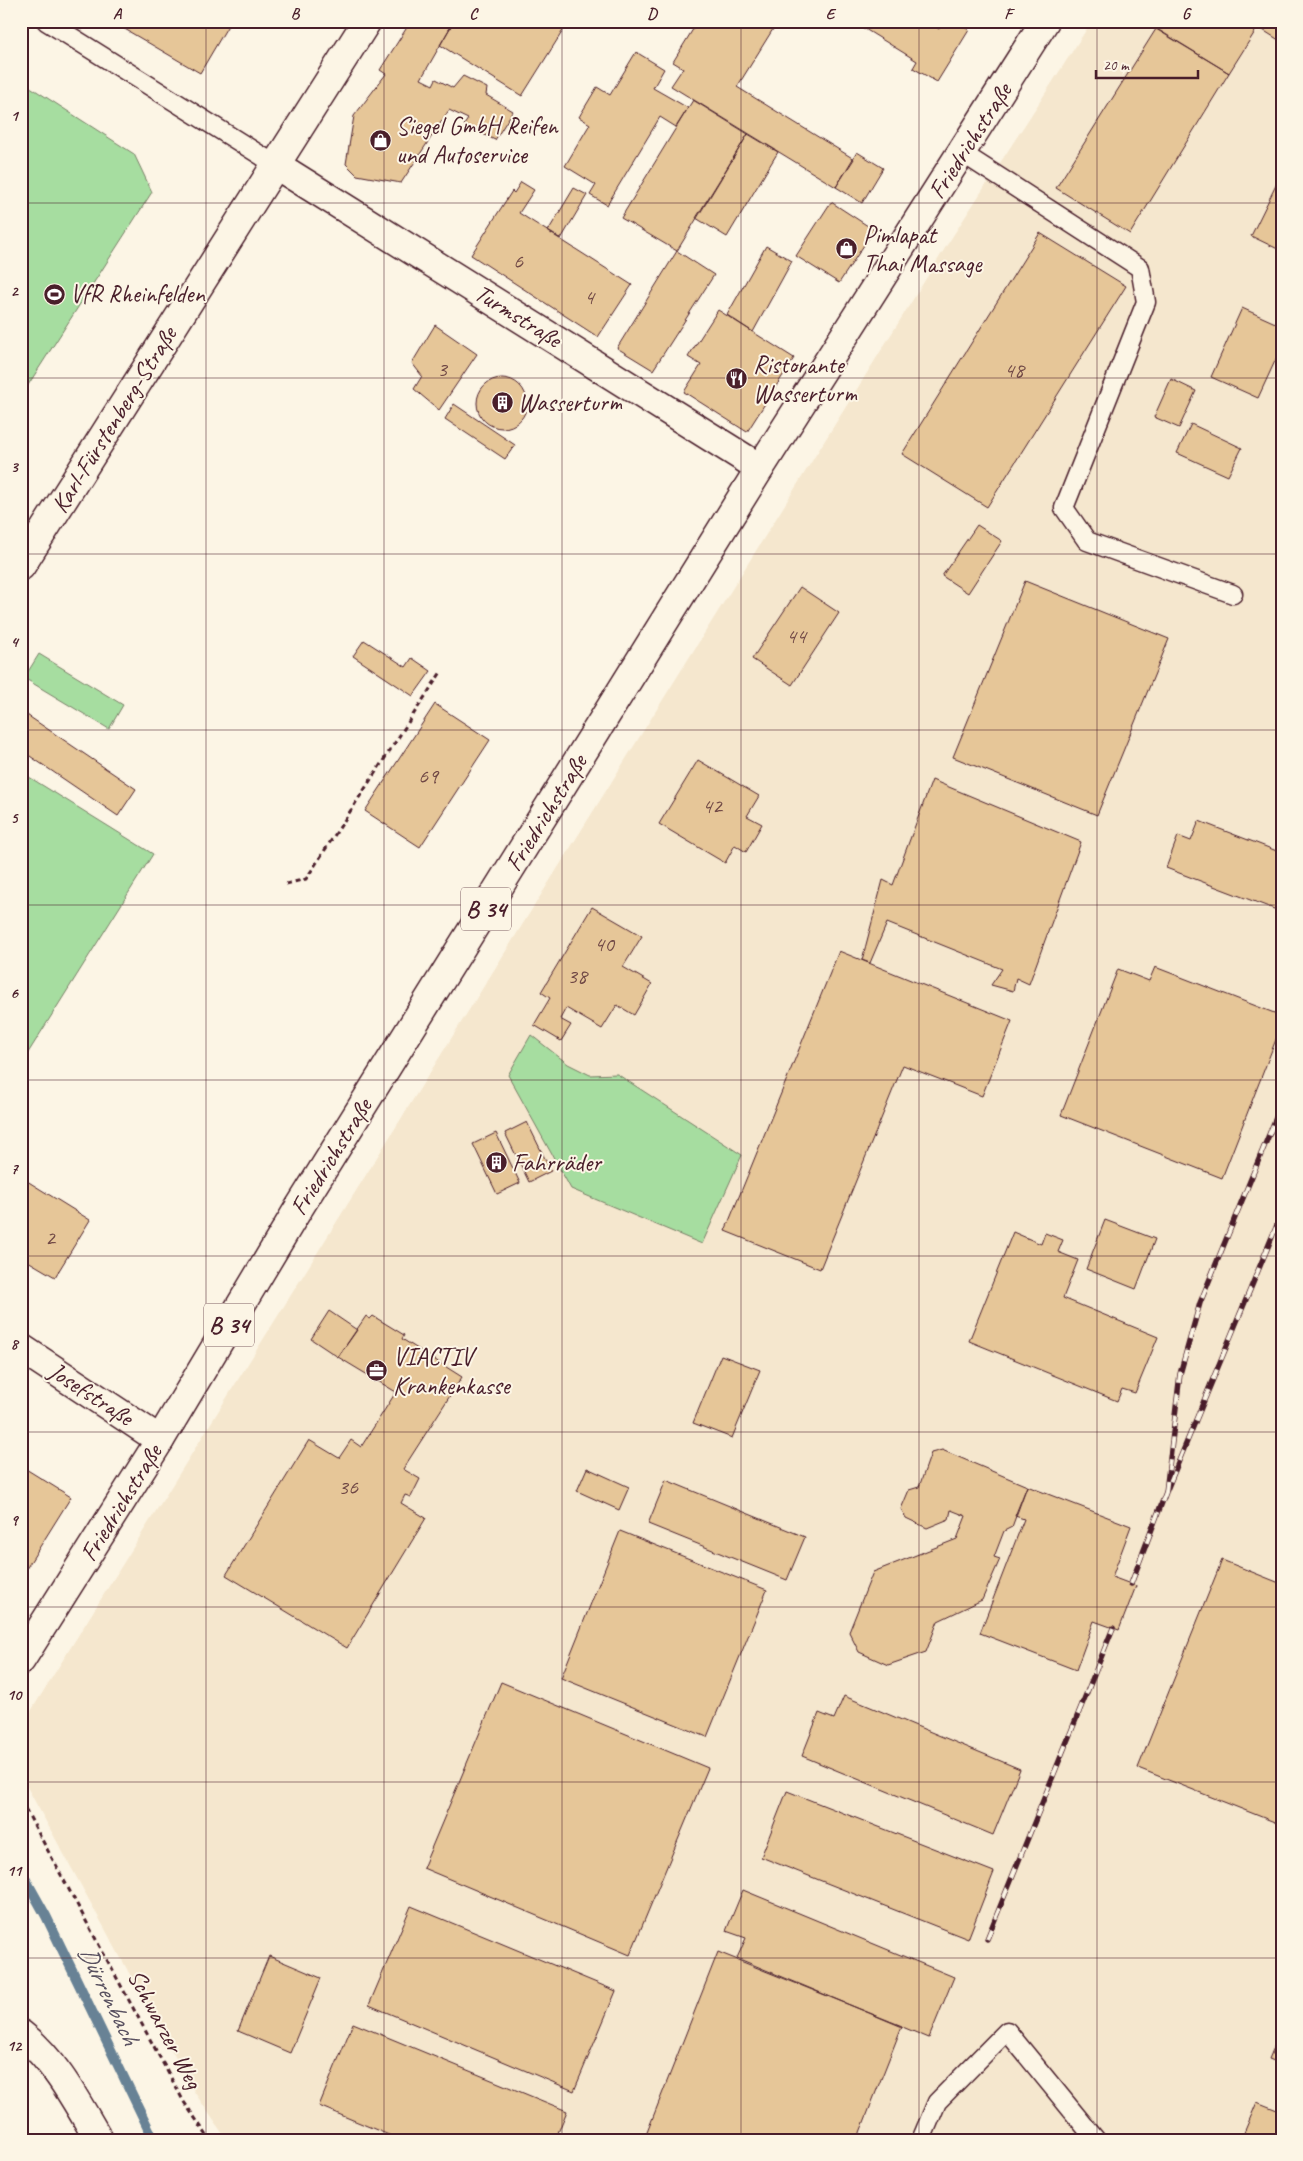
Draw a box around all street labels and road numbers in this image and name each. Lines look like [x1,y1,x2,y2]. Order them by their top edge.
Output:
street label: Friedrichstraße [921,76,1020,205]
street label: Turmstraße [469,277,569,356]
street label: Karl-Fürstenberg-Straße [44,319,185,519]
street label: Friedrichstraße [498,747,595,877]
road number: B 34 [461,888,511,931]
street label: Friedrichstraße [283,1091,380,1221]
road number: B 34 [204,1304,254,1346]
street label: Josefstraße [42,1354,141,1434]
street label: Friedrichstraße [73,1437,170,1567]
street label: Schwarzer Weg [120,1964,210,2095]

